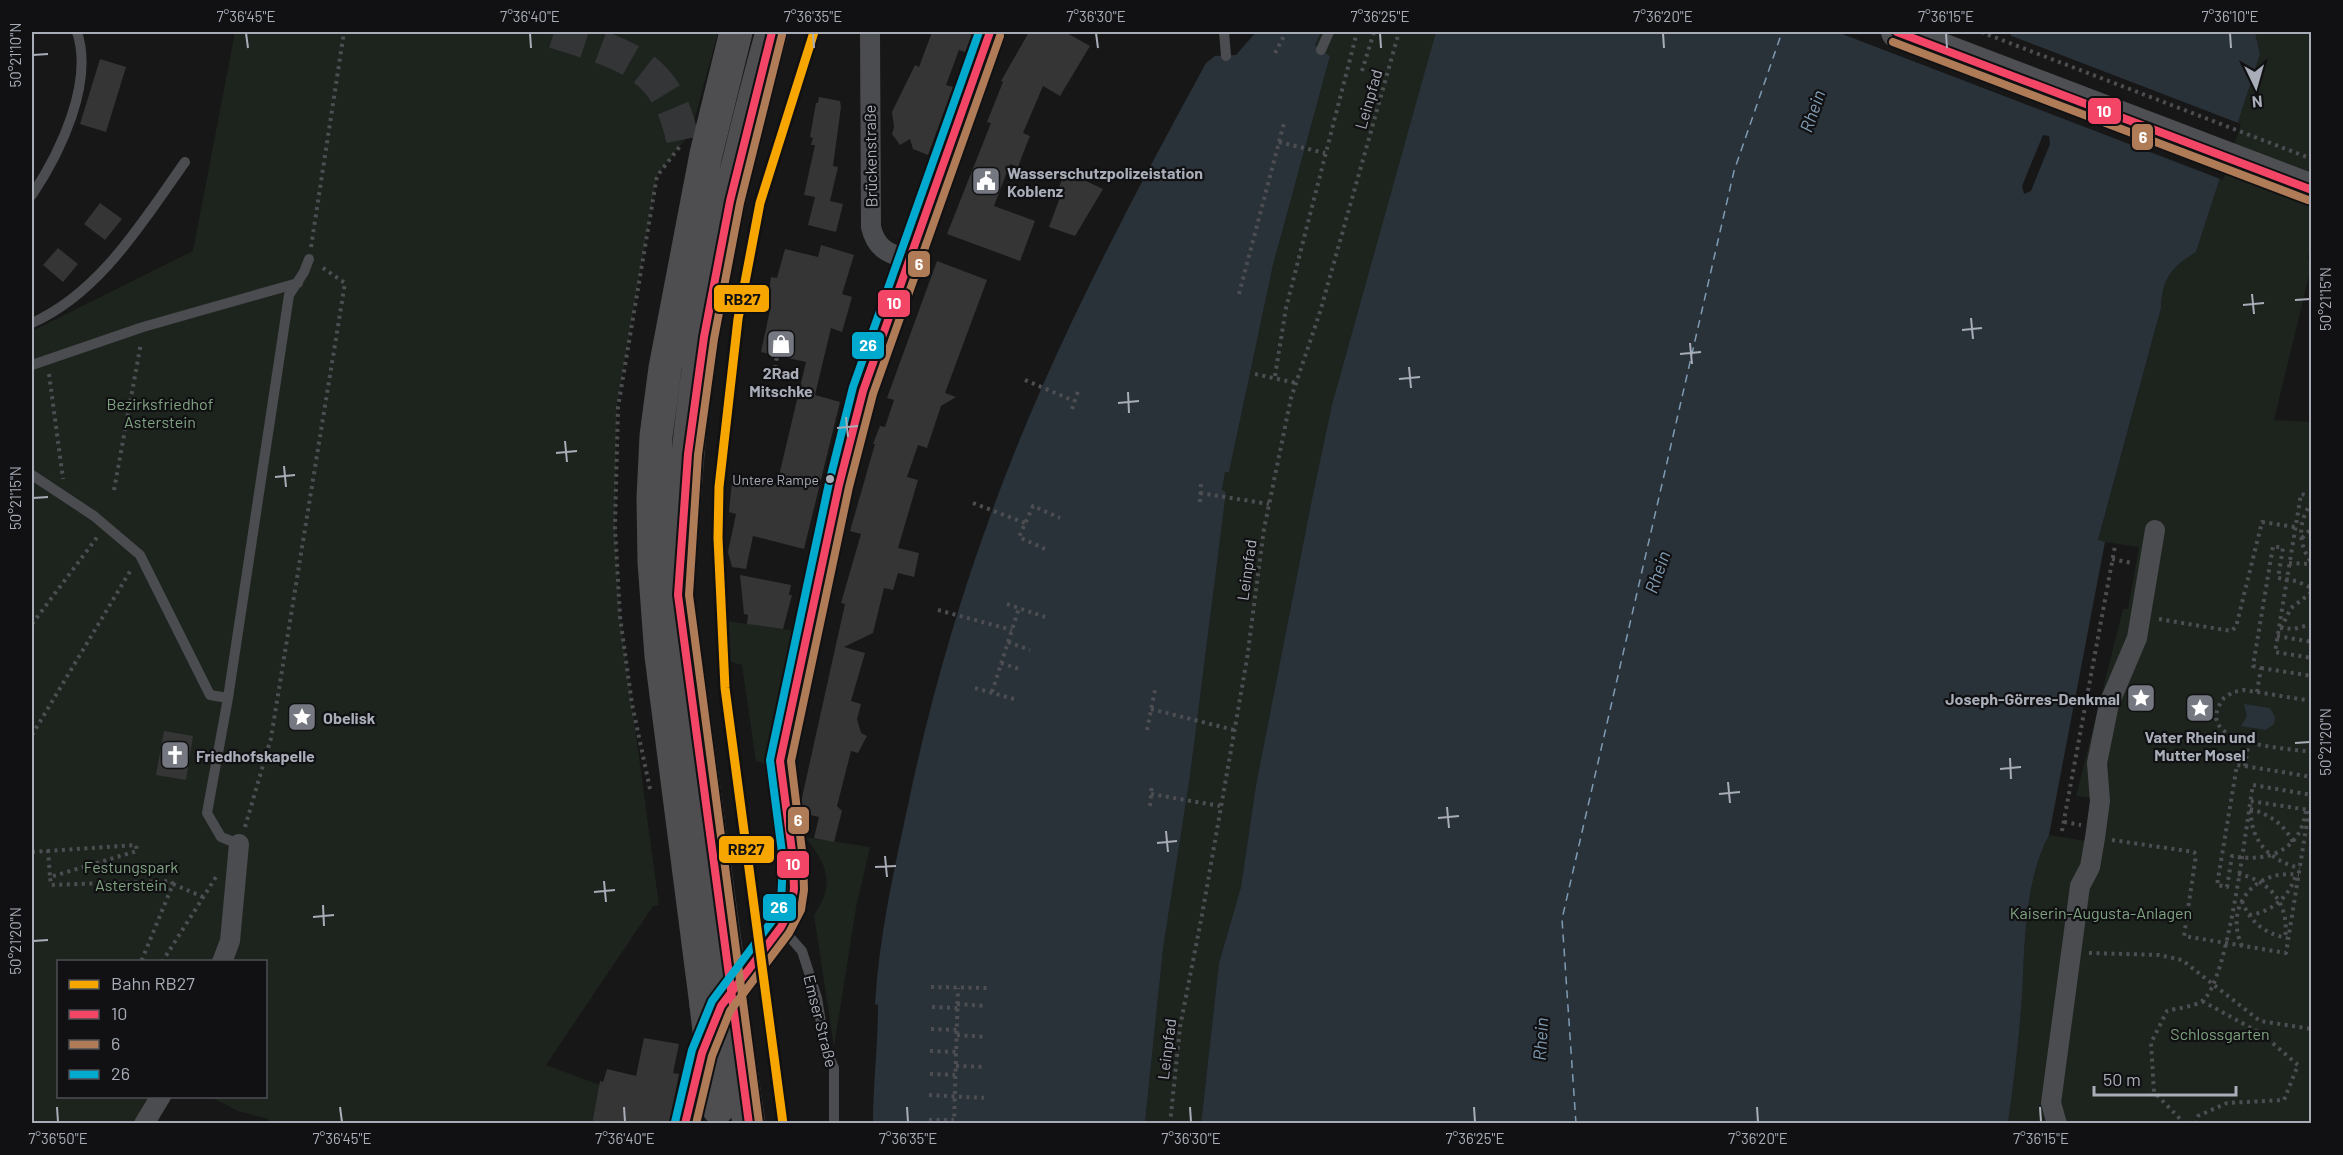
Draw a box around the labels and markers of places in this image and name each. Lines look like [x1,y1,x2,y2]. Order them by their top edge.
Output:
place label: Wasserschutzpolizeistation Koblenz [1007,163,1203,200]
public building icon: Wasserschutzpolizeistation Koblenz [970,165,1002,197]
shop icon: 2Rad Mitschke [765,328,797,360]
place label: 2Rad Mitschke [749,363,813,400]
place label: Untere Rampe [732,471,819,488]
marker: Untere Rampe [824,473,836,485]
place icon: Joseph-Görres-Denkmal [2125,682,2157,714]
place label: Joseph-Görres-Denkmal [1945,689,2120,708]
place icon: Vater Rhein und Mutter Mosel [2184,692,2216,724]
place icon: Obelisk [286,701,318,733]
place label: Obelisk [323,708,376,727]
place label: Vater Rhein und Mutter Mosel [2144,727,2256,764]
church icon: Friedhofskapelle [159,739,191,771]
place label: Friedhofskapelle [196,746,315,765]

